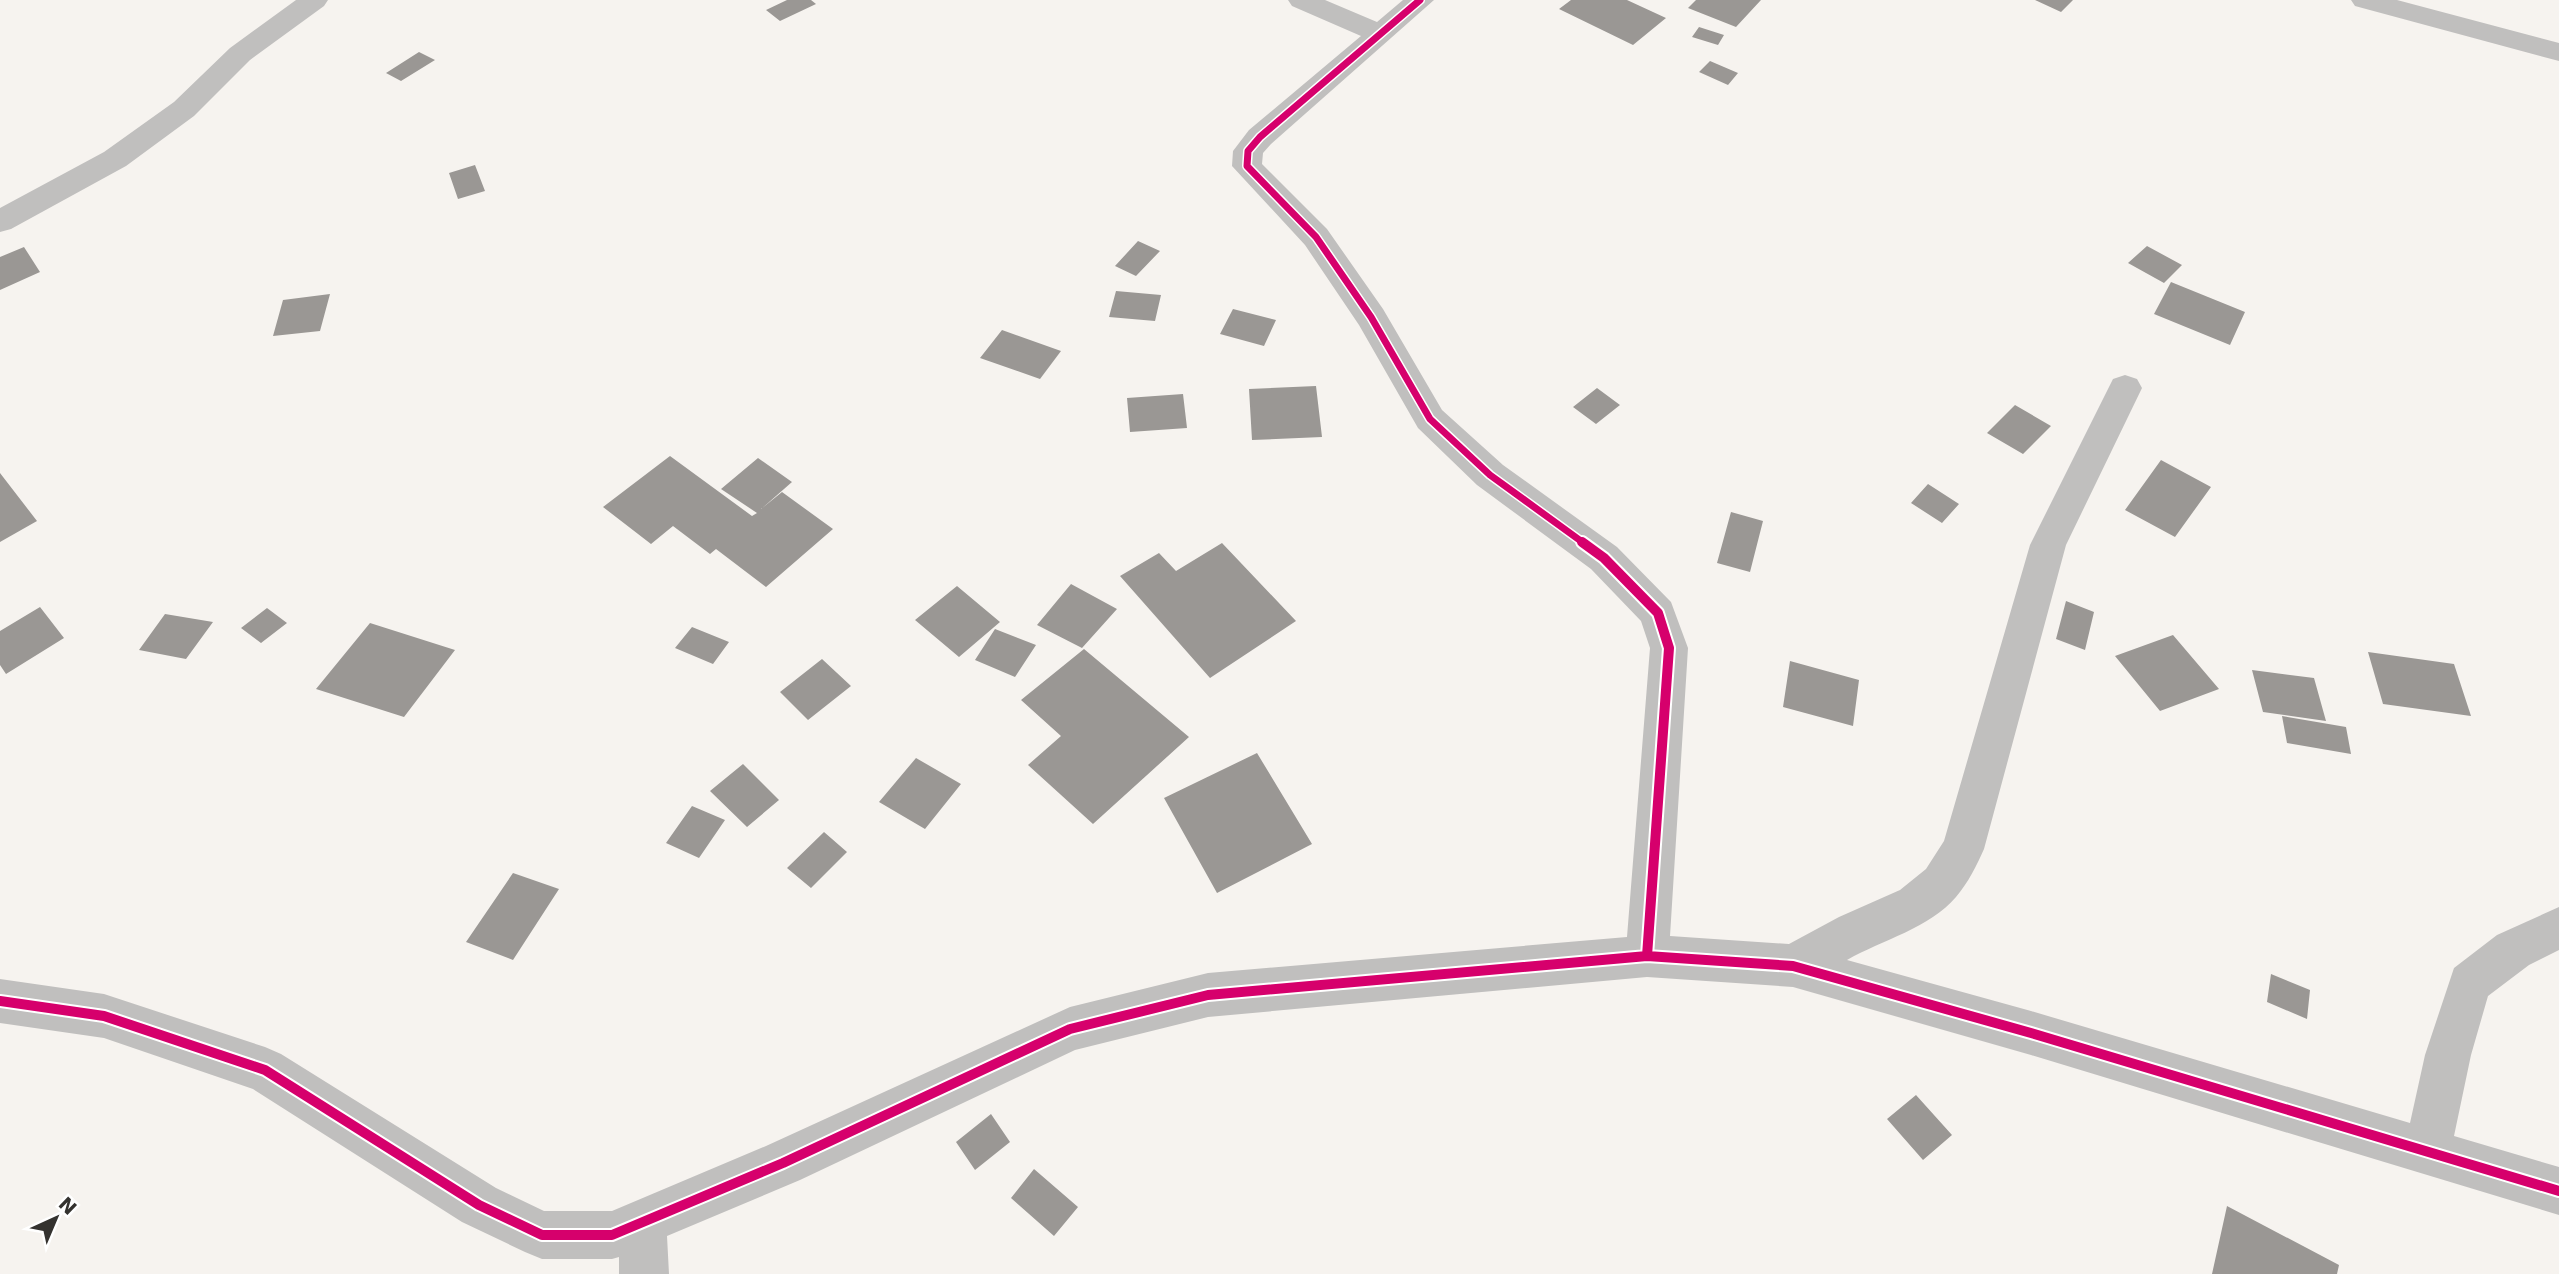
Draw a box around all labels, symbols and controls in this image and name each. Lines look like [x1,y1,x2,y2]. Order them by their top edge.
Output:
north arrow [21,1183,91,1253]
text: N [54,1192,81,1219]

